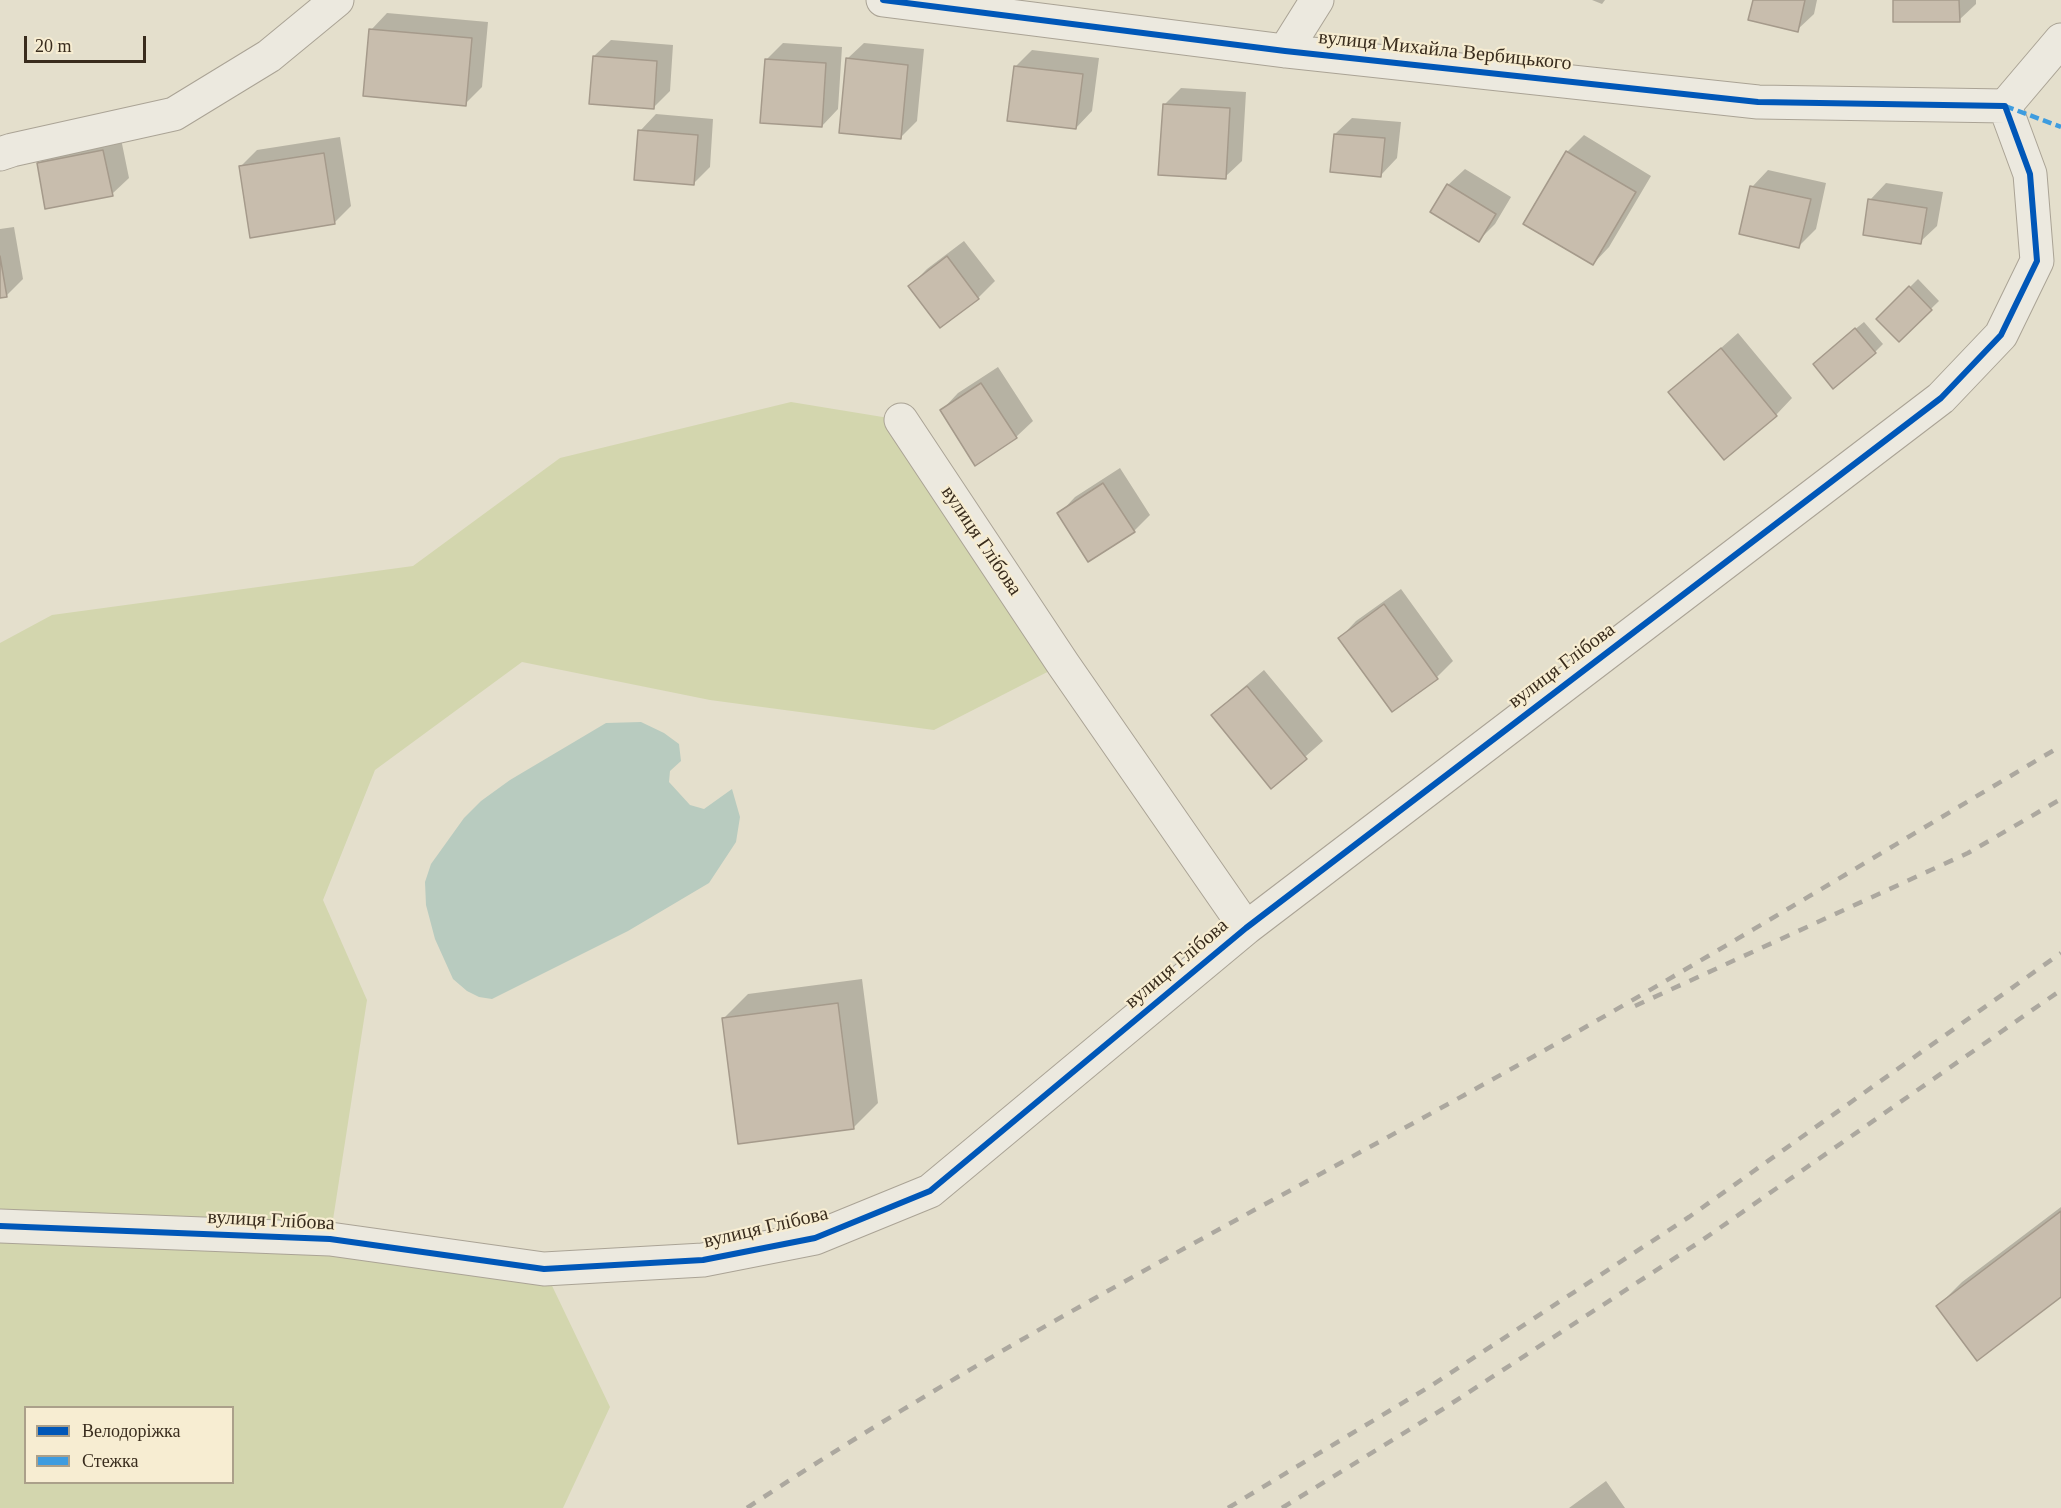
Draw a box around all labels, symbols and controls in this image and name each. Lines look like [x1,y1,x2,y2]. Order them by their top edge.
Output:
scale bar [27,24,148,62]
street label: вулиця Михайла Вербицького [1317,26,1573,76]
text: 20 m [35,36,72,56]
street label: вулиця Глібова [935,482,1027,600]
street label: вулиця Глібова [1504,618,1620,714]
street label: вулиця Глібова [1121,914,1233,1014]
street label: вулиця Глібова [701,1202,831,1254]
street label: вулиця Глібова [207,1206,335,1236]
legend [24,1406,234,1484]
text: Велодоріжка [82,1421,181,1441]
text: Стежка [82,1451,139,1471]

